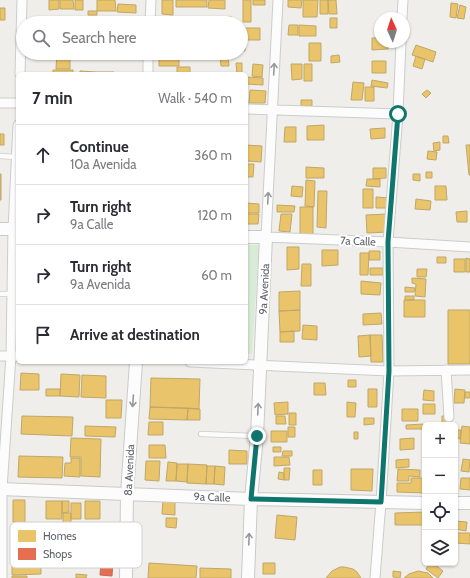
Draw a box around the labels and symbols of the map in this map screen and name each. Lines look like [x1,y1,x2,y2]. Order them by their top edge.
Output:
north arrow [374,12,410,48]
one-way arrow [271,62,278,75]
route start [389,105,407,123]
one-way arrow [265,192,272,205]
street label: 7a Calle [340,233,376,249]
street label: 9a Avenida [256,262,272,315]
one-way arrow [129,394,137,407]
one-way arrow [254,403,262,416]
route end [248,427,266,445]
street label: 8a Avenida [121,443,137,496]
street label: 9a Calle [193,489,231,505]
legend [10,522,142,568]
text: Homes [43,529,77,543]
one-way arrow [246,533,253,546]
text: Shops [43,547,72,561]

